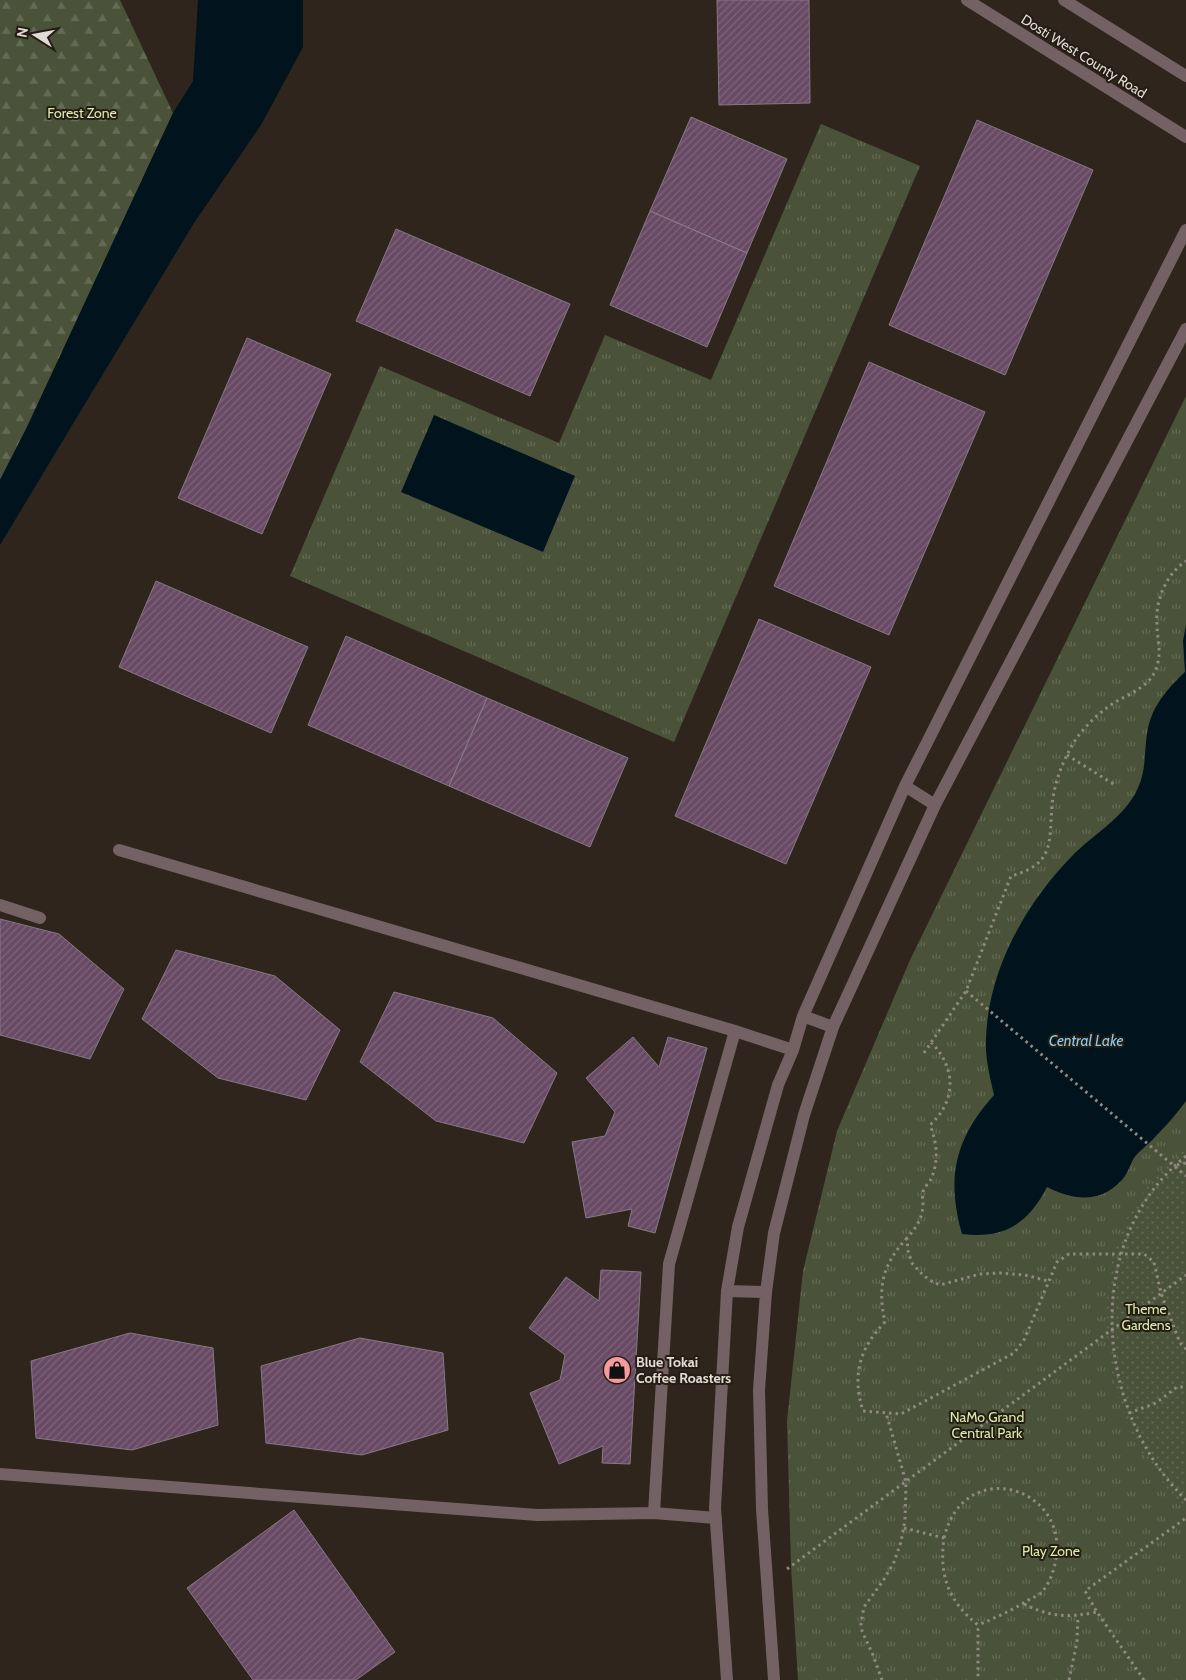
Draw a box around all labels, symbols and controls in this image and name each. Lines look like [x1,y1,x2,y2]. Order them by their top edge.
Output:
north arrow [10,10,60,60]
street label: Dosti West County Road [1018,10,1150,102]
text: N [12,26,32,39]
park label: Forest Zone [47,104,117,122]
water label: Central Lake [1049,1032,1123,1050]
park label: Theme Gardens [1122,1300,1171,1334]
place label: Blue Tokai Coffee Roasters [636,1353,731,1387]
shop icon: Blue Tokai Coffee Roasters [602,1355,632,1385]
park label: NaMo Grand Central Park [950,1408,1024,1442]
park label: Play Zone [1022,1542,1080,1560]

